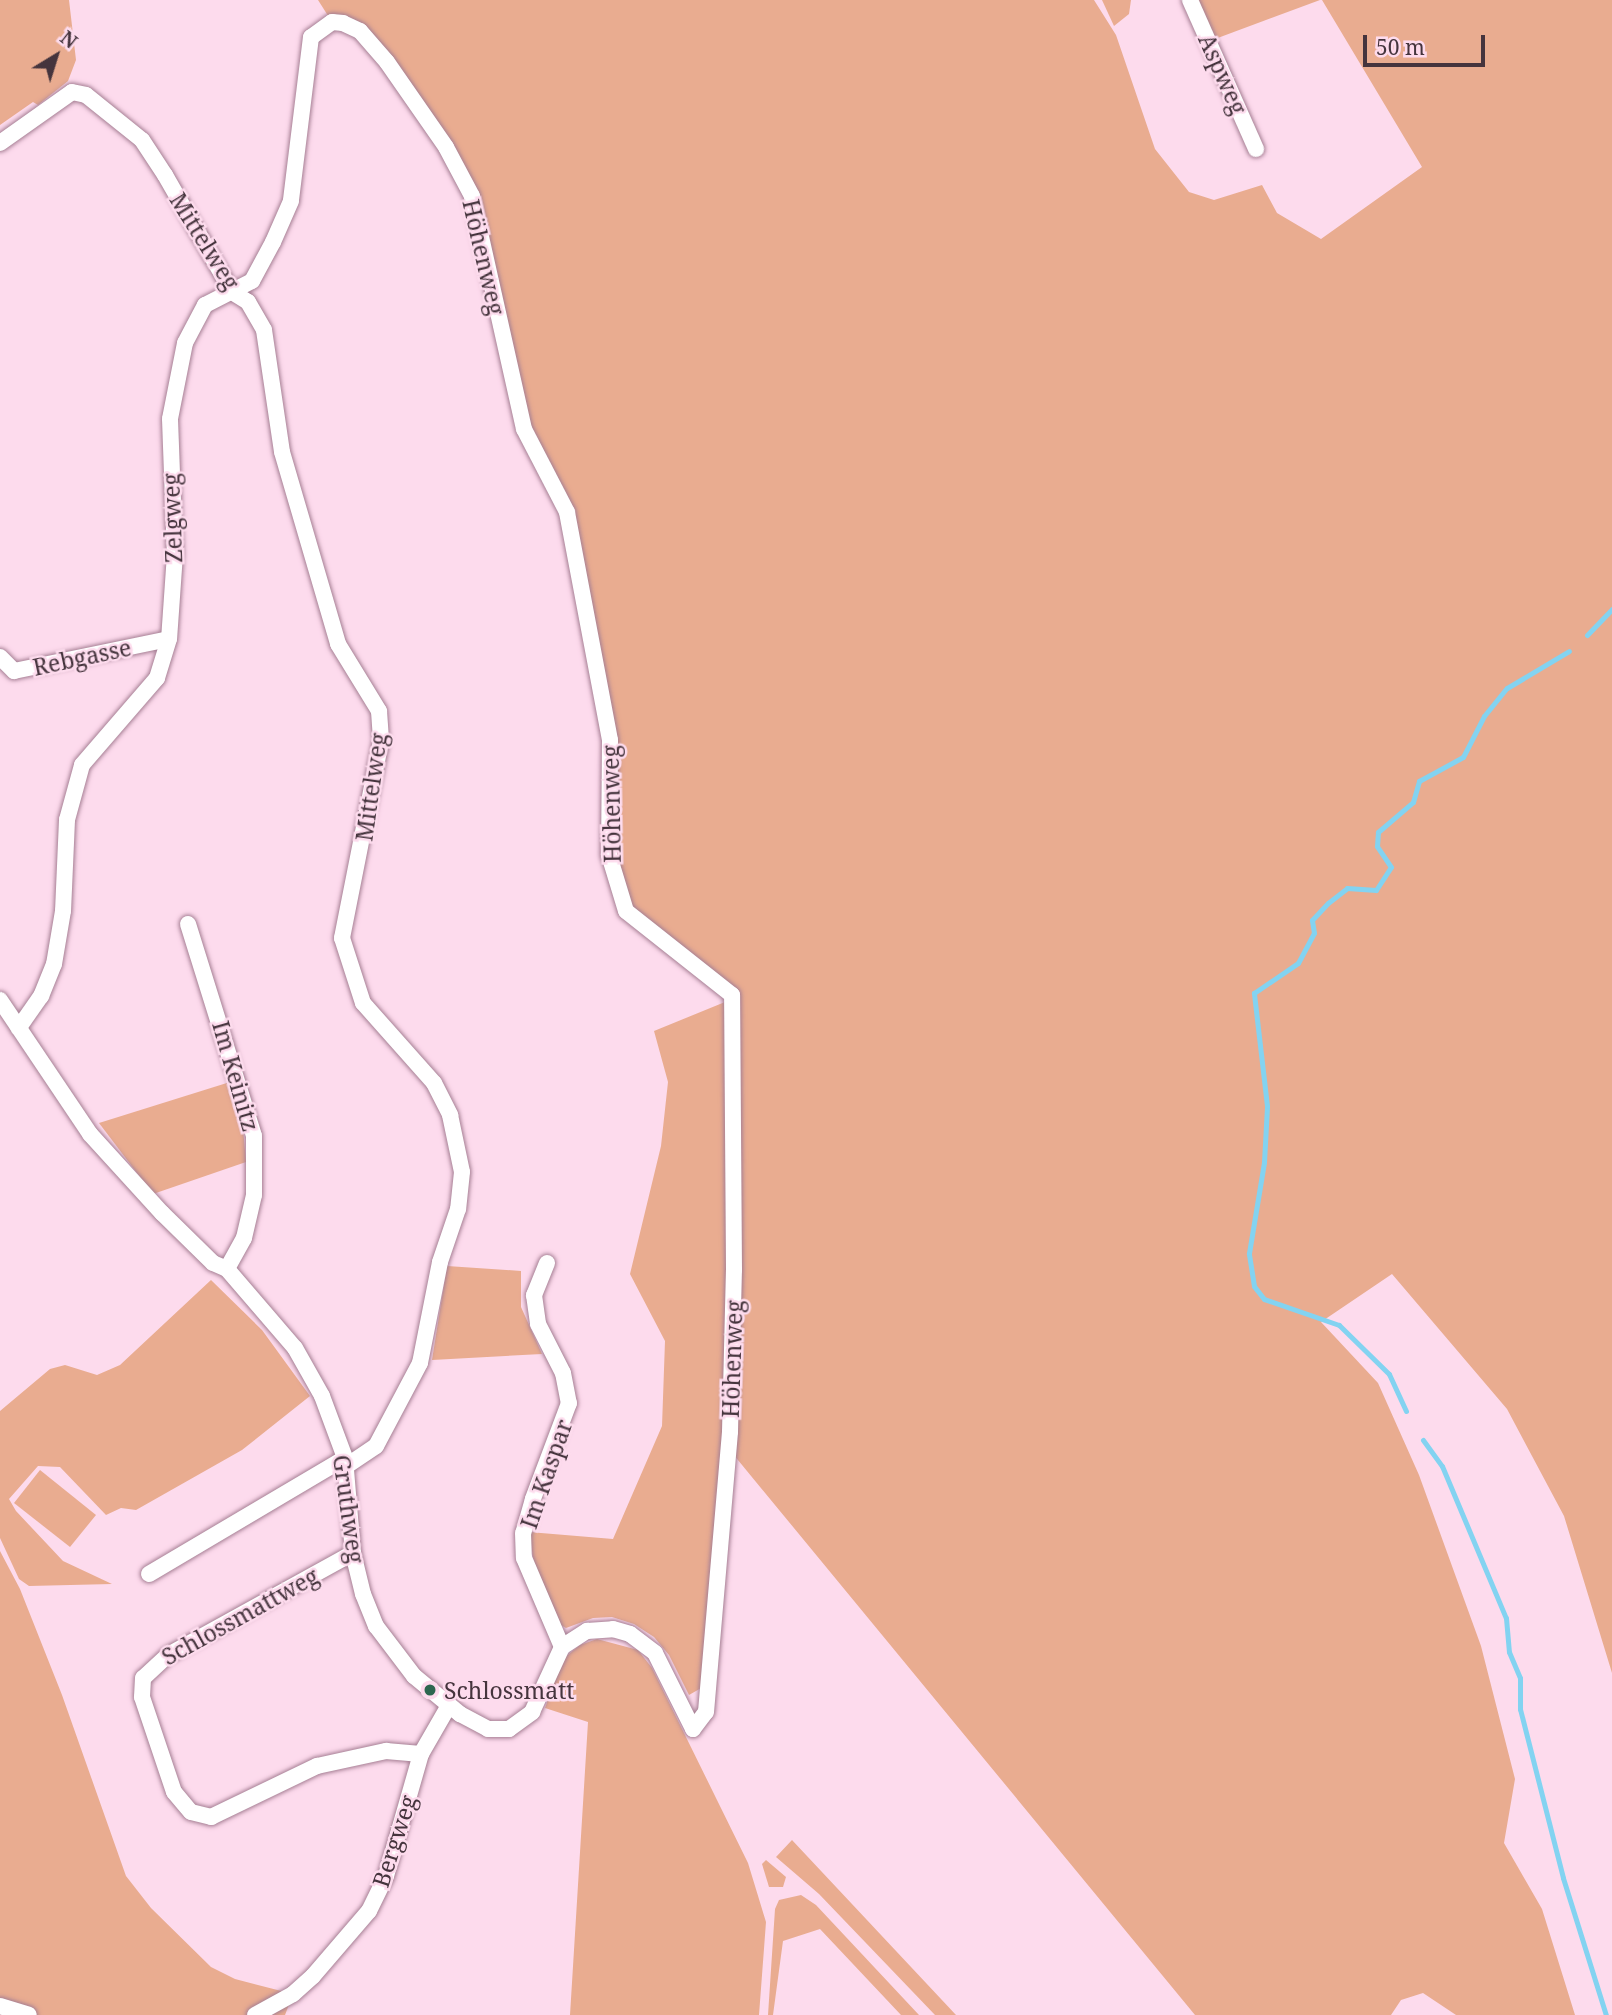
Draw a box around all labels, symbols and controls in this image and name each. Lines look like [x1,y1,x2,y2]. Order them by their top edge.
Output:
north arrow [21,21,91,91]
scale bar [1367,21,1490,65]
text: N [55,25,83,54]
street label: Aspweg [1193,29,1253,119]
text: 50 m [1376,33,1425,61]
street label: Mittelweg [164,187,246,295]
street label: Höhenweg [457,197,511,317]
street label: Zelgweg [157,473,187,563]
street label: Rebgasse [30,633,134,681]
street label: Mittelweg [350,731,392,843]
street label: Höhenweg [596,745,626,863]
street label: Im Keinitz [207,1018,265,1134]
street label: Höhenweg [716,1300,748,1418]
street label: Im Kaspar [514,1416,578,1532]
street label: Gruthweg [328,1453,370,1565]
street label: Schlossmattweg [157,1562,323,1670]
place label: Schlossmatt [444,1676,574,1704]
marker: Schlossmatt [422,1682,438,1698]
street label: Bergweg [366,1792,422,1890]

